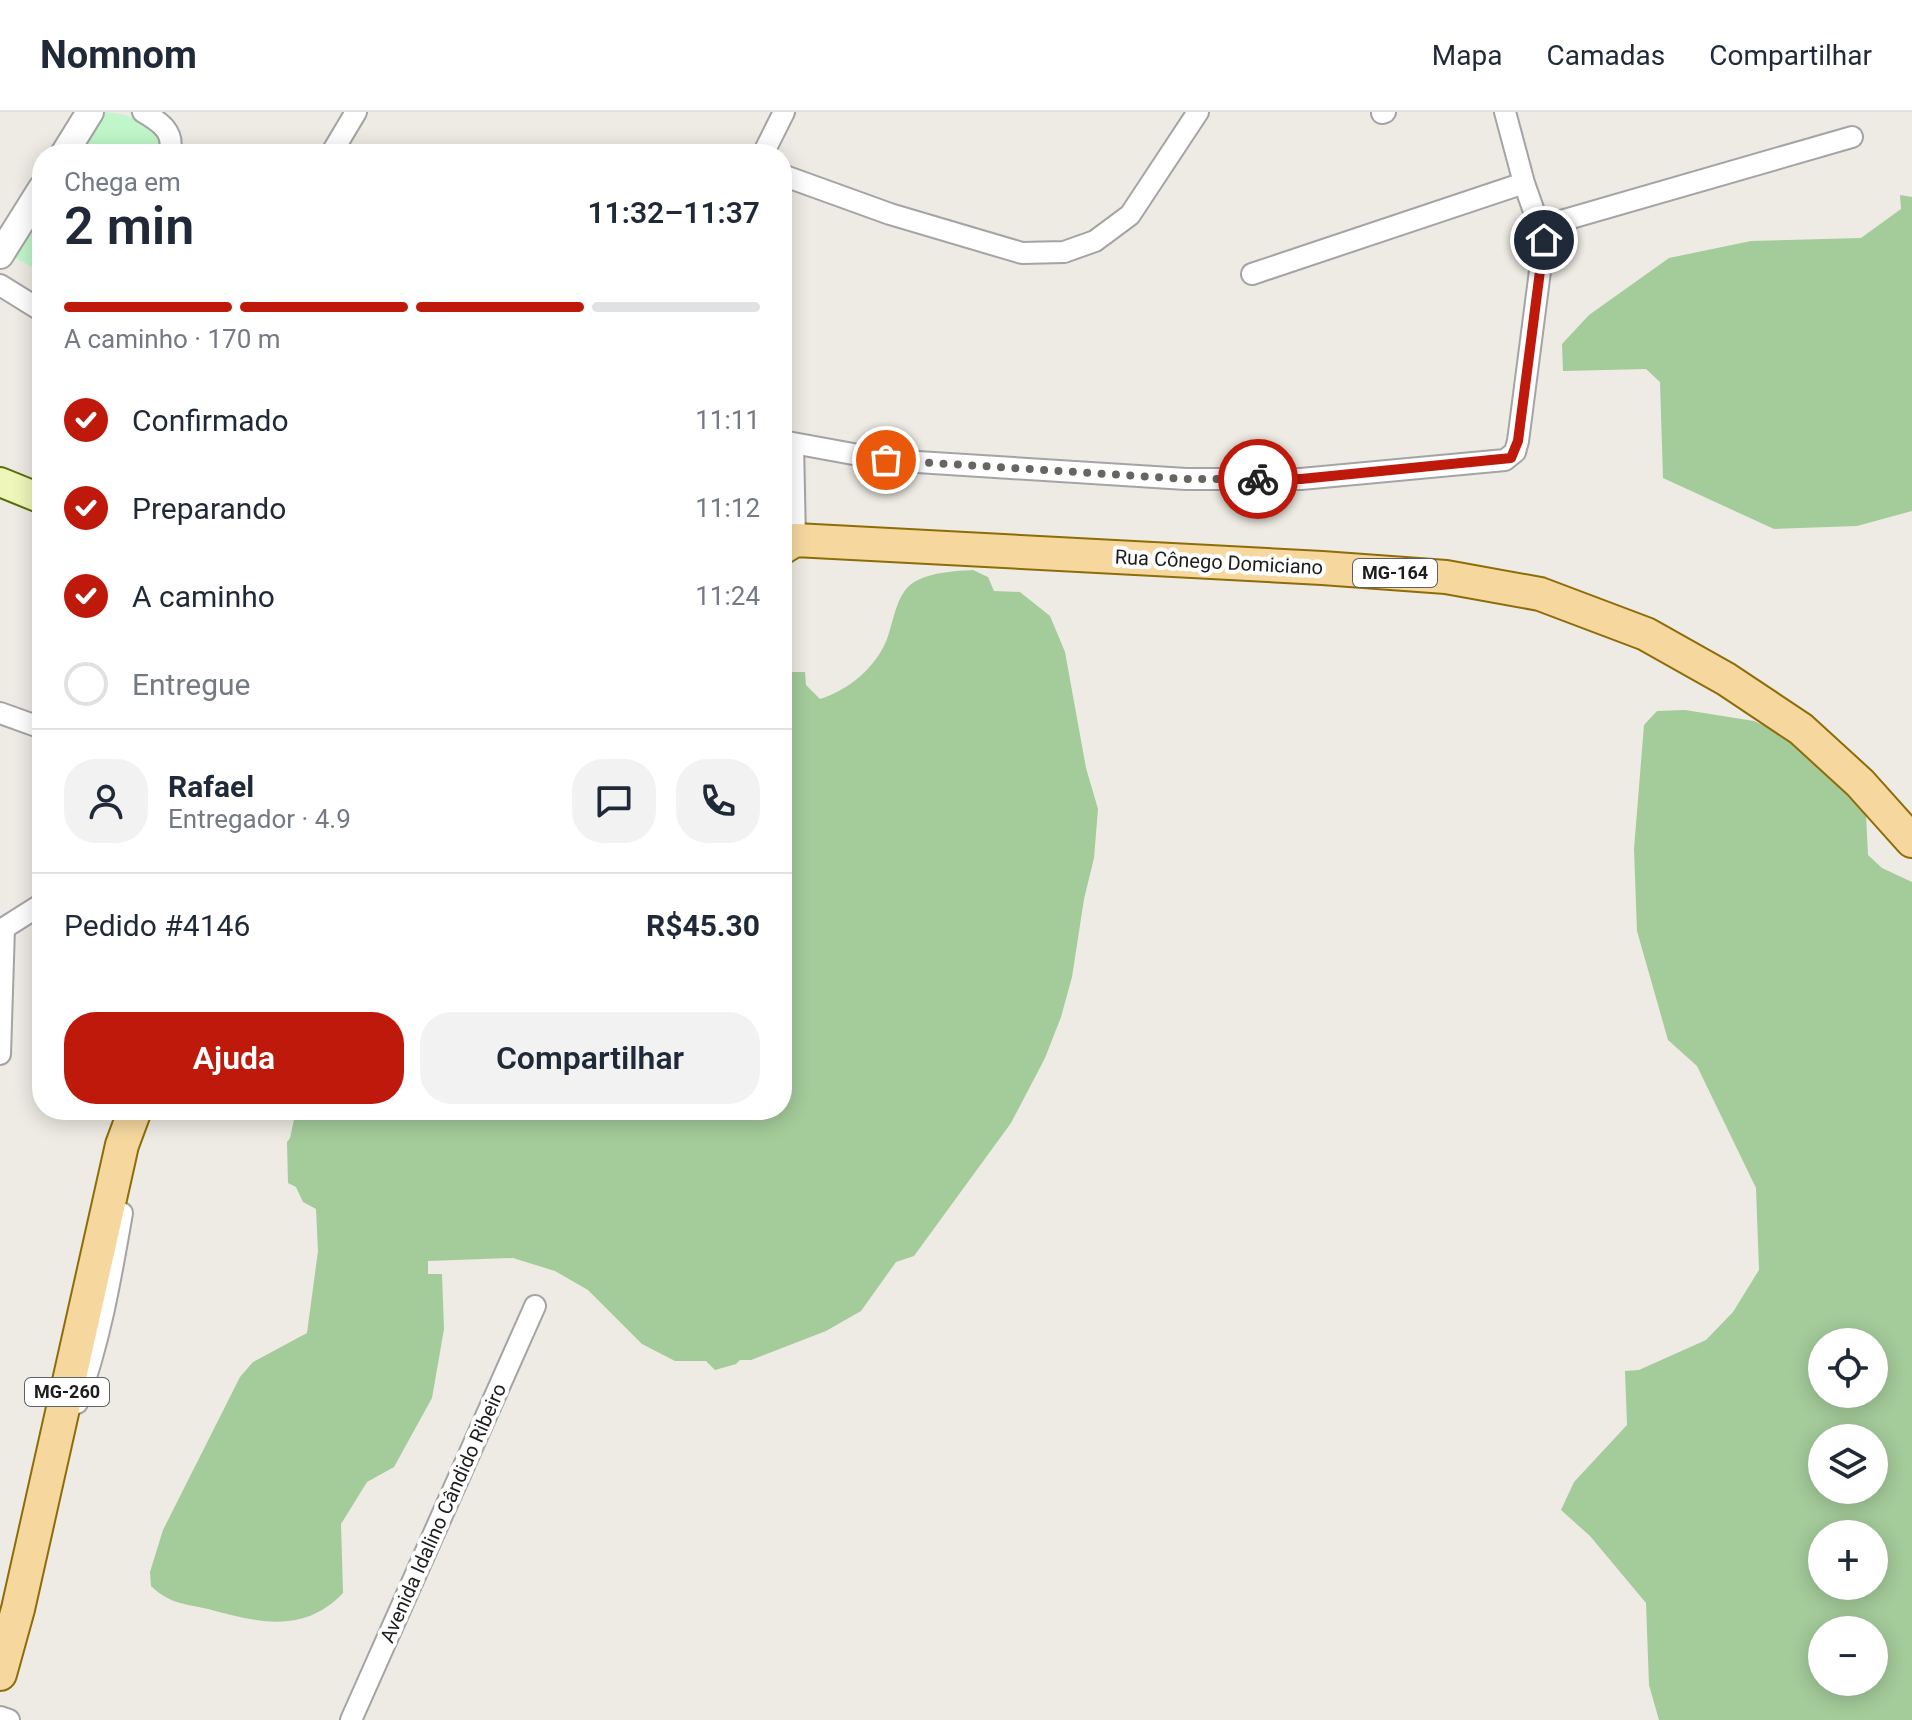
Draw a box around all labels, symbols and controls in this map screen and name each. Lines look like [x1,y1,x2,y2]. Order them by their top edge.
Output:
text: Nomnom [40,33,197,77]
text: Mapa [1432,39,1502,72]
text: Camadas [1546,39,1665,72]
text: Compartilhar [1709,39,1872,72]
text: Chega em [64,167,181,197]
text: 11:32–11:37 [587,195,760,230]
text: 2 min [64,196,194,257]
pin [1510,206,1578,274]
icon: home [1522,218,1566,262]
text: A caminho · 170 m [64,324,281,354]
icon: check [64,398,108,442]
text: Confirmado [132,403,289,438]
text: 11:11 [695,405,760,435]
pin [852,426,920,494]
icon: bag [864,438,908,482]
courier [1218,439,1298,519]
icon: bike [1236,457,1280,501]
icon: check [64,486,108,530]
text: Preparando [132,491,286,526]
text: 11:12 [695,493,760,523]
street label: Rua Cônego Domiciano [1114,545,1324,579]
road number: MG-164 [1353,559,1437,587]
icon: check [64,574,108,618]
text: A caminho [132,579,275,614]
text: 11:24 [695,581,760,611]
text: Entregue [132,667,251,702]
button: person [64,759,148,843]
button: chat [572,759,656,843]
button: phone [676,759,760,843]
text: Rafael [168,769,254,804]
text: Entregador · 4.9 [168,804,351,834]
text: Pedido #4146 [64,908,250,943]
text: R$45.30 [646,908,760,943]
button: Ajuda [64,1012,404,1104]
button: Compartilhar [420,1012,760,1104]
map controls [1808,1328,1888,1696]
button: locate [1808,1328,1888,1408]
road number: MG-260 [25,1378,109,1406]
street label: Avenida Idalino Cândido Ribeiro [375,1380,511,1646]
button: layers [1808,1424,1888,1504]
button: + [1808,1520,1888,1600]
button: − [1808,1616,1888,1696]

